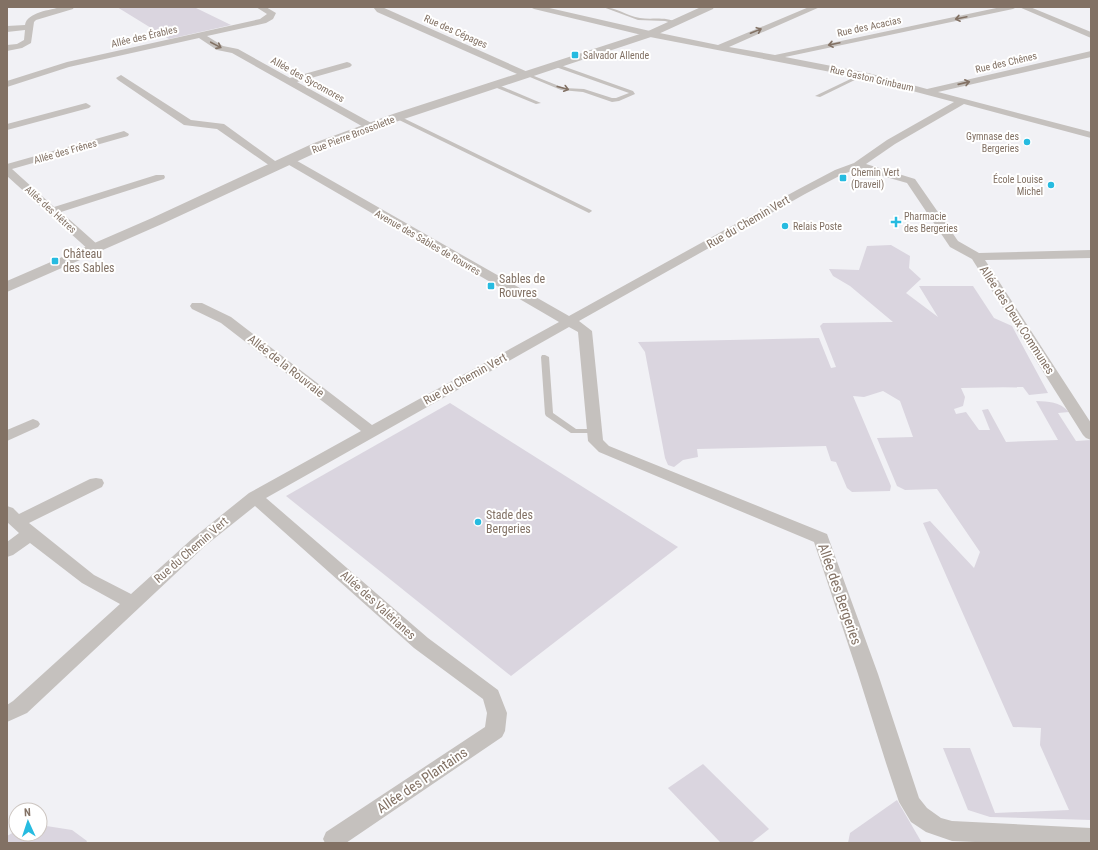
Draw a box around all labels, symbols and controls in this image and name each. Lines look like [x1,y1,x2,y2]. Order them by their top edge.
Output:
street label: Rue des Cépages [423,13,489,50]
street label: Rue des Acacias [836,14,902,39]
one-way arrow [955,14,968,22]
street label: Allée des Érables [110,22,179,49]
one-way arrow [749,27,761,35]
one-way arrow [828,41,841,49]
one-way arrow [210,42,222,49]
marker: Salvador Allende [570,50,580,60]
place label: Salvador Allende [583,50,649,61]
street label: Rue des Chênes [974,50,1038,75]
street label: Allée des Sycomores [269,55,347,104]
street label: Rue Gaston Grinbaum [829,64,915,93]
one-way arrow [957,79,970,86]
one-way arrow [556,85,569,92]
street label: Rue Pierre Brossolette [310,113,396,155]
place label: Gymnase des Bergeries [966,131,1019,154]
street label: Allée des Frênes [32,137,98,166]
marker: Gymnase des Bergeries [1022,137,1032,147]
place label: Chemin Vert (Draveil) [851,167,900,191]
marker: Chemin Vert (Draveil) [838,173,848,183]
place label: École Louise Michel [993,173,1043,197]
marker: École Louise Michel [1046,180,1056,190]
street label: Allée des Hêtres [23,184,79,235]
street label: Rue du Chemin Vert [704,192,792,251]
street label: Avenue des Sables de Rouvres [373,208,483,277]
place label: Pharmacie des Bergeries [904,211,958,234]
marker: Pharmacie des Bergeries [891,217,901,227]
marker: Relais Poste [780,221,790,231]
place label: Relais Poste [793,221,842,232]
place label: Château des Sables [63,247,115,275]
marker: Château des Sables [50,256,60,266]
street label: Allée des Deux Communes [977,263,1057,377]
place label: Sables de Rouvres [499,272,545,300]
marker: Sables de Rouvres [486,281,496,291]
street label: Allée de la Rouvraie [245,332,327,400]
street label: Rue du Chemin Vert [421,350,510,408]
place label: Stade des Bergeries [486,508,533,536]
street label: Rue du Chemin Vert [151,514,231,586]
marker: Stade des Bergeries [473,517,483,527]
street label: Allée des Bergeries [815,541,865,647]
street label: Allée des Valérianes [338,568,418,642]
street label: Allée des Plantains [374,744,470,816]
north arrow [8,802,48,842]
text: N [24,806,31,819]

